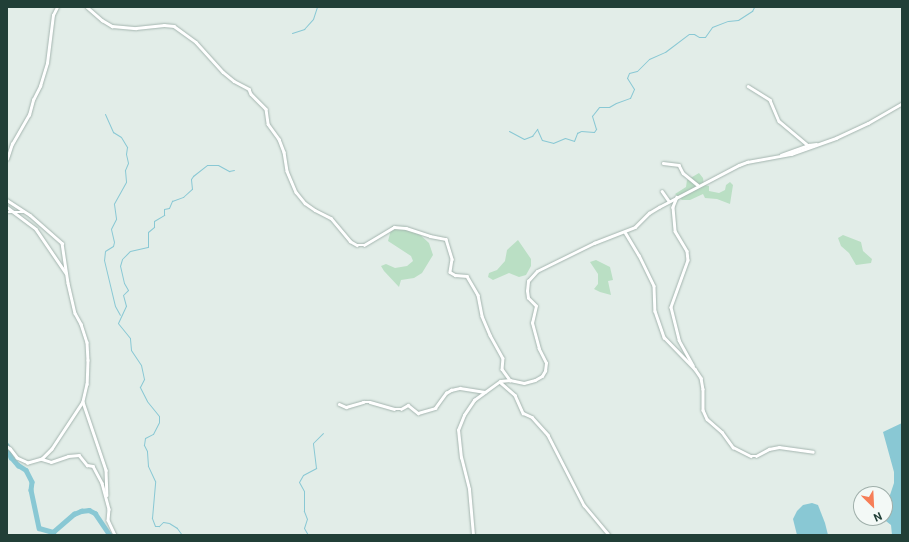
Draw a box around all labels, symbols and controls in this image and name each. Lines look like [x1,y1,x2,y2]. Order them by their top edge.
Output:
north arrow [853,486,893,526]
text: N [871,509,884,524]

